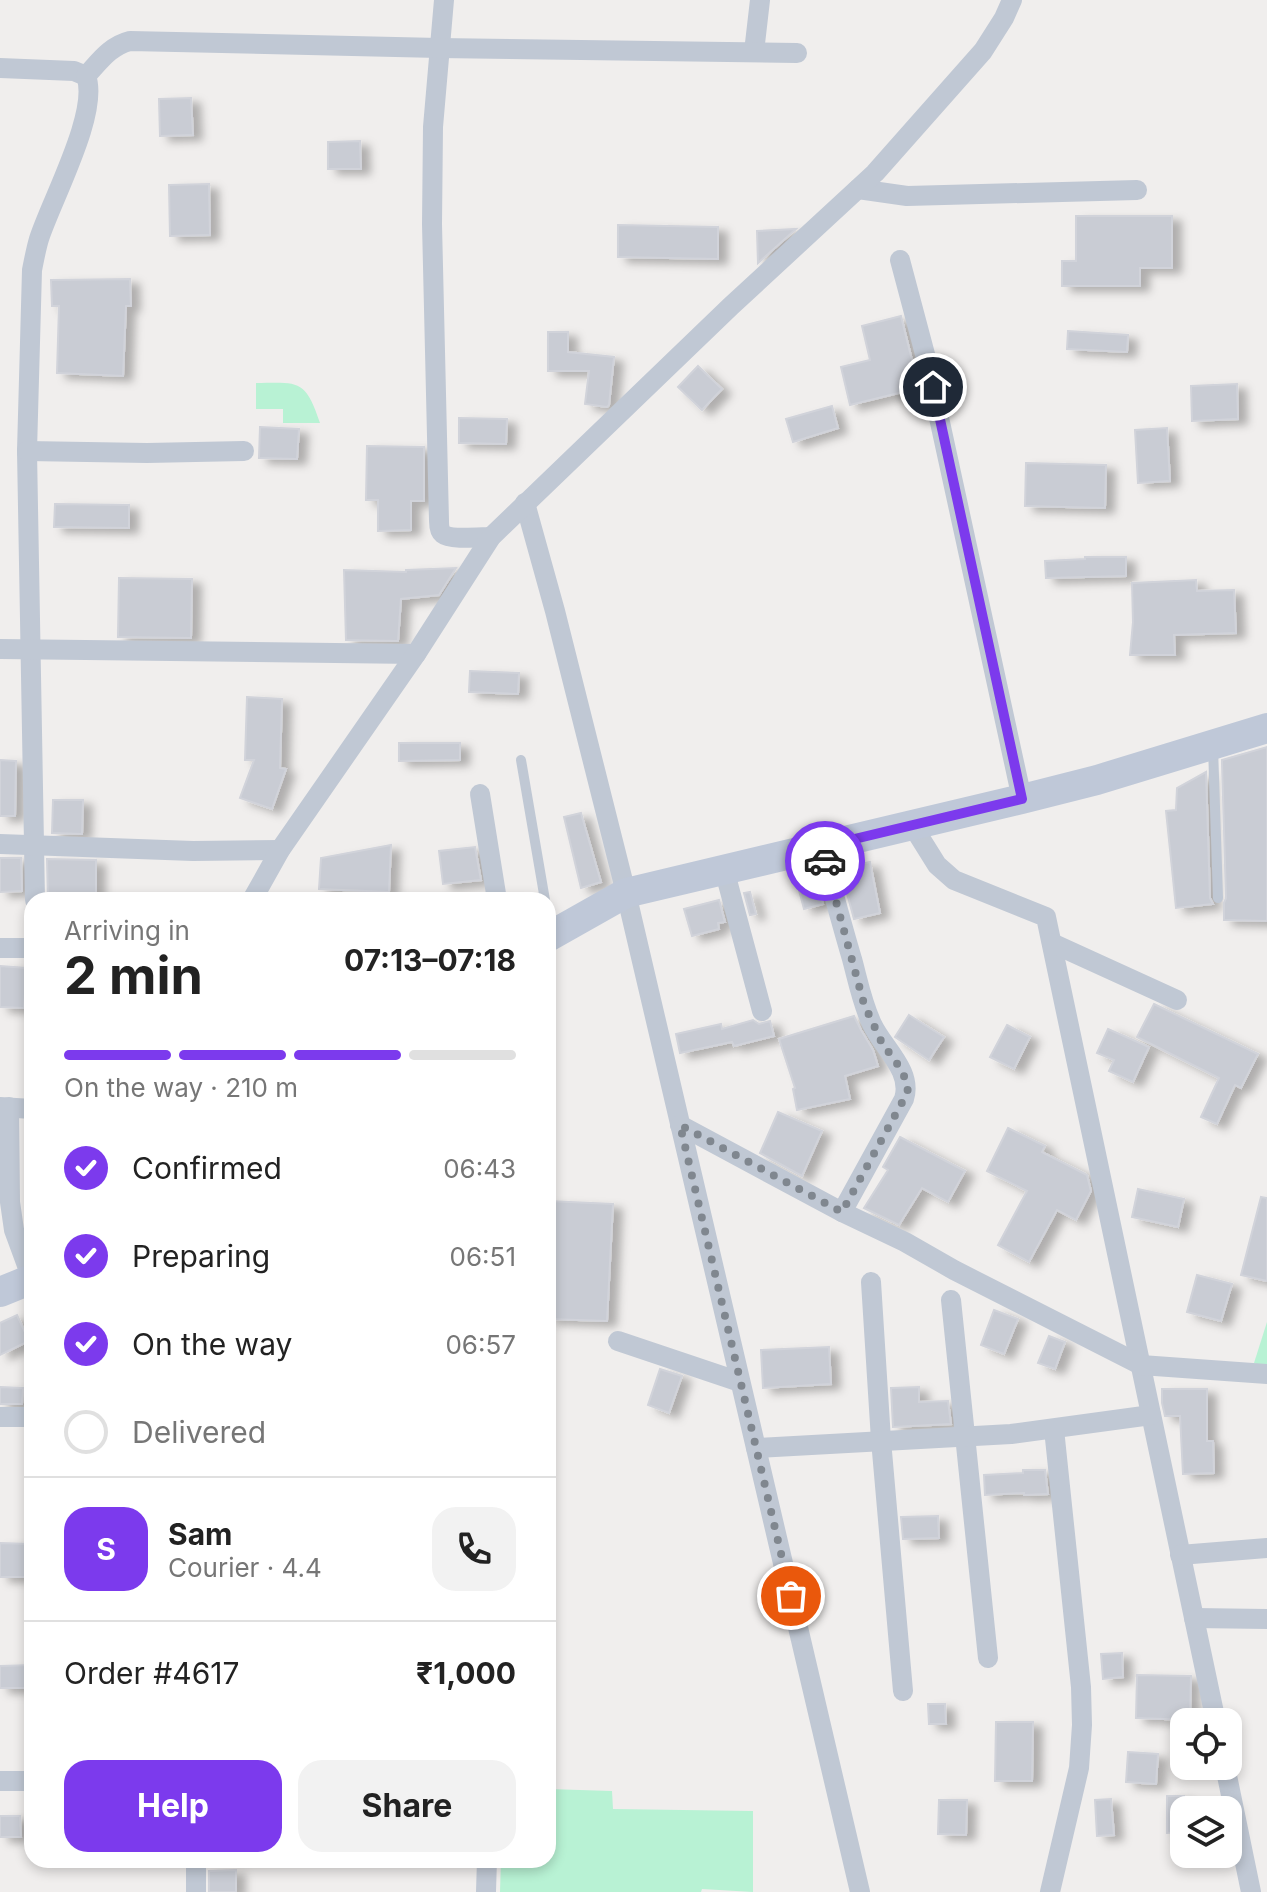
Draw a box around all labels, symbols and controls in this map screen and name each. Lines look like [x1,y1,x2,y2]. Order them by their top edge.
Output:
pin [899,353,967,421]
icon: home [911,365,955,409]
courier [785,821,865,901]
icon: car [803,839,847,883]
text: Arriving in [64,915,190,946]
text: 07:13–07:18 [344,942,516,978]
text: 2 min [64,944,203,1007]
text: On the way · 210 m [64,1072,298,1103]
icon: check [64,1146,108,1190]
text: Confirmed [132,1150,282,1186]
text: 06:43 [443,1153,516,1184]
icon: check [64,1234,108,1278]
text: Preparing [132,1238,270,1274]
text: 06:51 [450,1241,516,1272]
icon: check [64,1322,108,1366]
text: On the way [132,1326,292,1362]
text: 06:57 [445,1329,516,1360]
text: Delivered [132,1414,266,1450]
button: phone [432,1507,516,1591]
text: Sam [168,1516,232,1552]
text: S [96,1531,116,1567]
text: Courier · 4.4 [168,1552,322,1583]
pin [757,1562,825,1630]
icon: bag [769,1574,813,1618]
text: Order #4617 [64,1655,240,1691]
text: ₹1,000 [416,1655,516,1691]
map controls [1170,1708,1242,1868]
button: locate [1170,1708,1242,1780]
button: Help [64,1760,282,1852]
button: Share [298,1760,516,1852]
button: layers [1170,1796,1242,1868]

